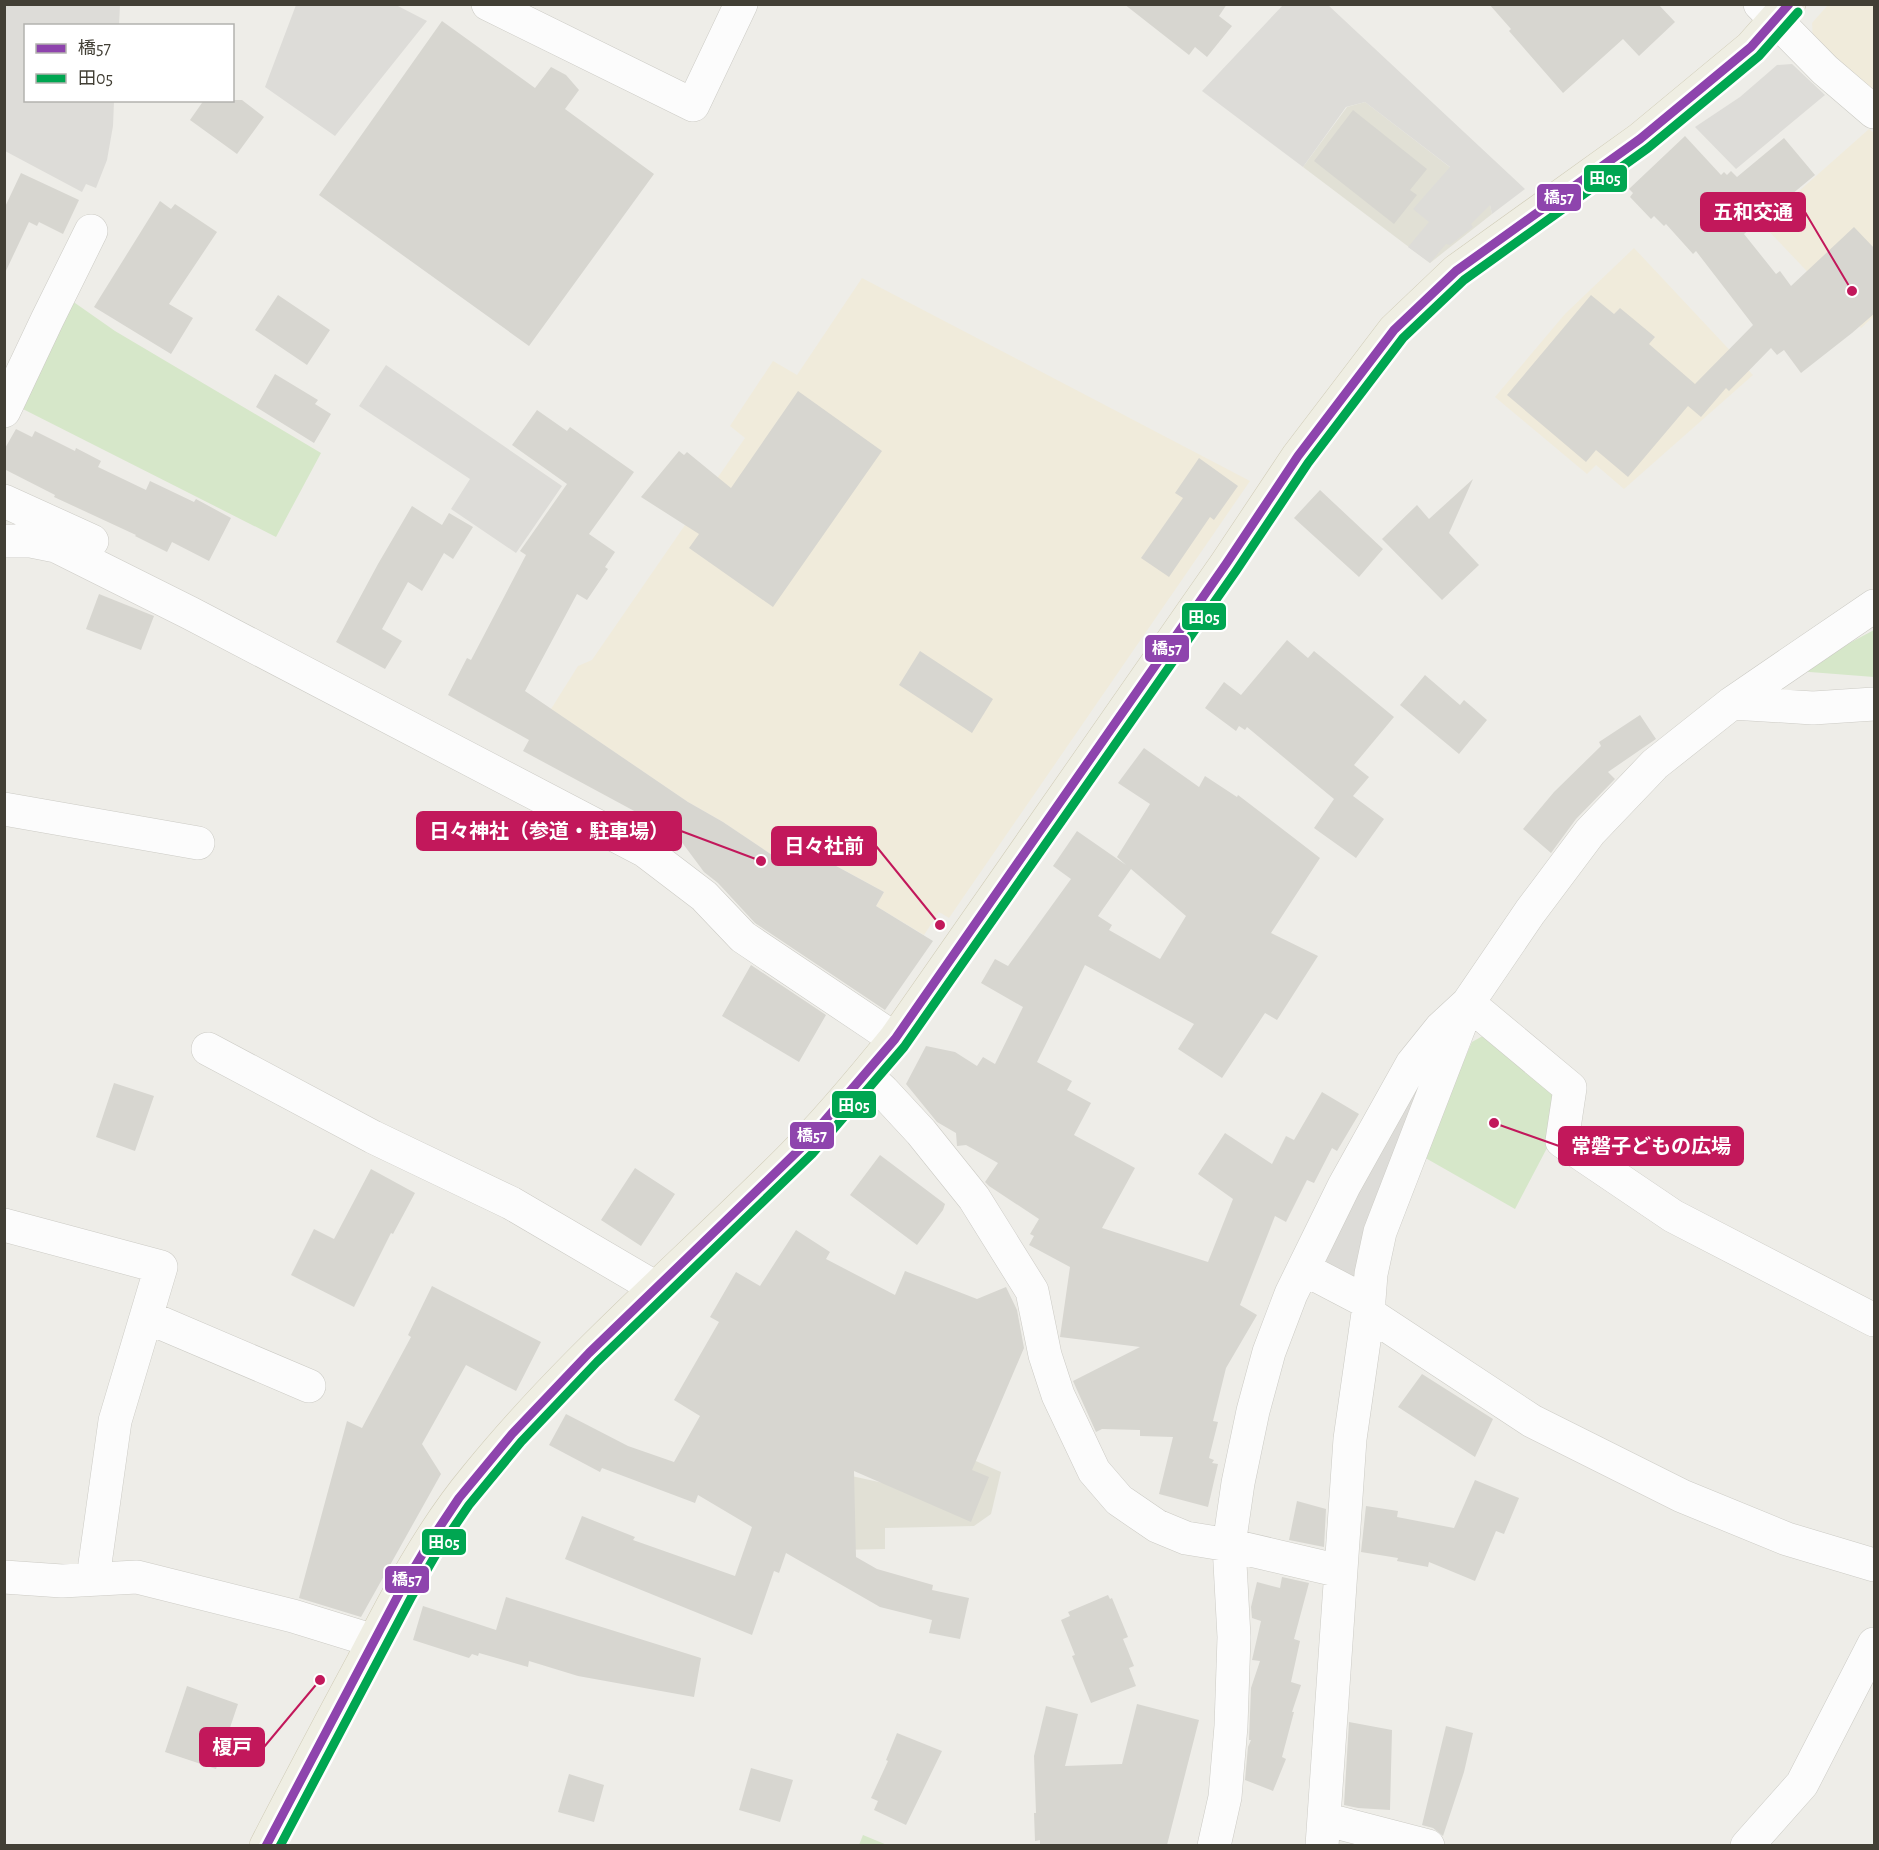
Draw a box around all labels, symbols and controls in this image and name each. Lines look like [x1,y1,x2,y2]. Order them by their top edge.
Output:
legend [24,24,234,102]
text: 橋57 [78,39,111,58]
text: 田05 [78,70,113,88]
line badge: 田05 [1583,164,1628,193]
text: 田05 [1589,171,1621,187]
line badge: 橋57 [1536,183,1582,212]
text: 橋57 [1544,189,1574,206]
callout: 五和交通 [1701,193,1805,231]
text: 五和交通 [1713,202,1793,223]
line badge: 田05 [1181,602,1227,631]
text: 田05 [1188,610,1220,626]
line badge: 橋57 [1144,634,1190,663]
text: 橋57 [1152,640,1182,657]
callout: 日々神社（参道・駐車場） [417,812,681,850]
text: 日々神社（参道・駐車場） [429,820,669,842]
callout: 日々社前 [772,827,876,865]
text: 日々社前 [784,835,864,857]
line badge: 田05 [831,1090,877,1119]
text: 田05 [838,1098,870,1114]
line badge: 橋57 [789,1121,835,1150]
text: 橋57 [797,1127,827,1144]
callout: 常磐子どもの広場 [1559,1127,1743,1165]
text: 常磐子どもの広場 [1571,1135,1731,1157]
line badge: 田05 [421,1528,467,1556]
text: 田05 [428,1535,460,1551]
line badge: 橋57 [384,1565,430,1594]
text: 橋57 [392,1571,422,1588]
callout: 榎戸 [200,1728,264,1766]
text: 榎戸 [212,1737,252,1758]

